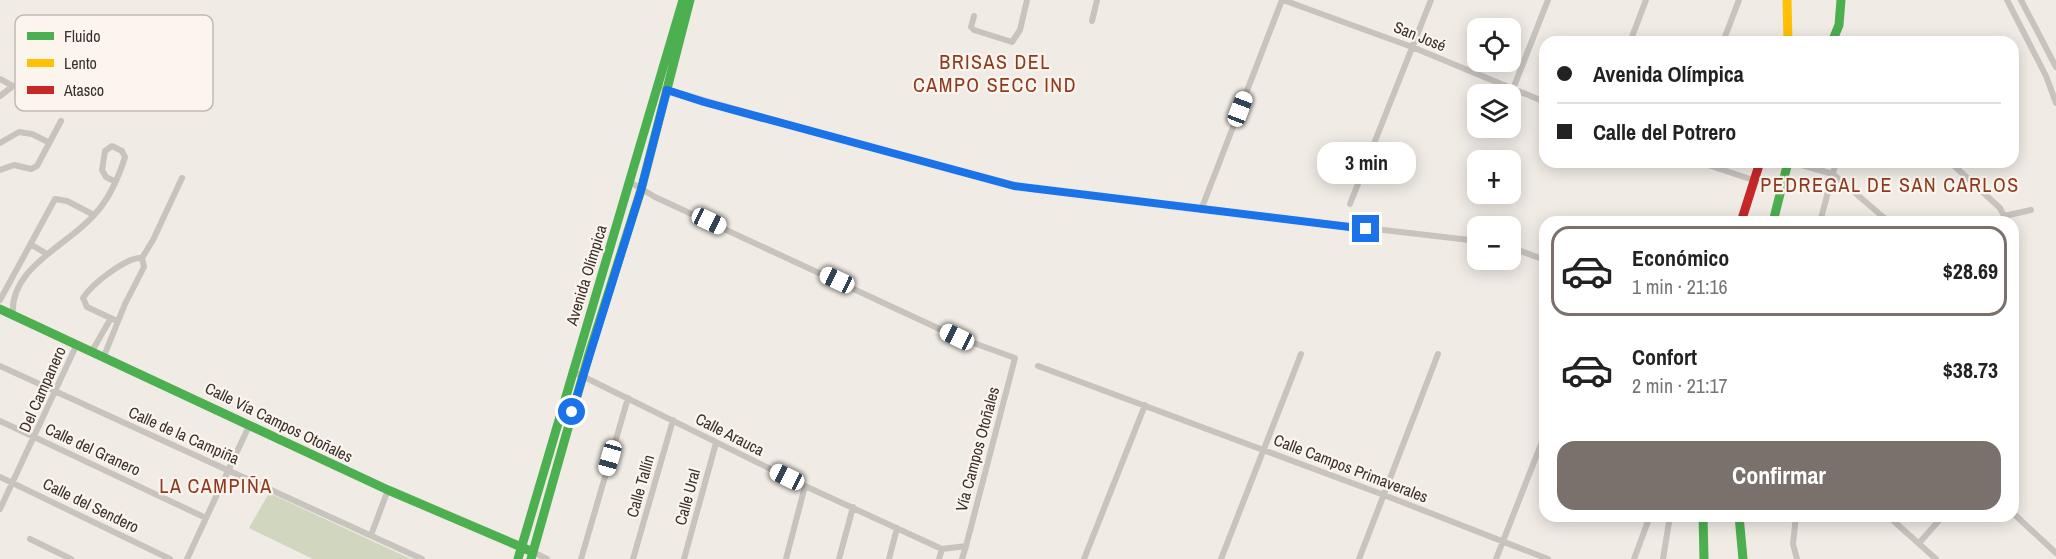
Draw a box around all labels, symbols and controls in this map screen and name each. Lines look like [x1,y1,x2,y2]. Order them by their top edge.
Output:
legend [15,15,213,111]
street label: San José [1391,16,1449,56]
map controls [1467,18,1521,270]
button: locate [1467,18,1521,72]
text: Fluido [64,25,100,47]
district label: BRISAS DEL CAMPO SECC IND [913,48,1077,98]
text: Lento [64,52,97,74]
text: Avenida Olímpica [1593,59,1744,89]
text: Atasco [63,79,104,101]
button: layers [1467,84,1521,138]
car [1225,89,1255,129]
text: Calle del Potrero [1593,117,1736,147]
callout: 3 min [1316,142,1416,184]
text: 3 min [1345,149,1388,176]
button: + [1467,150,1521,204]
district label: PEDREGAL DE SAN CARLOS [1760,171,2020,198]
car [689,205,729,237]
route end [1352,215,1379,242]
button: − [1467,216,1521,270]
street label: Avenida Olímpica [560,221,612,329]
text: Económico [1632,243,1729,273]
icon: car [1560,244,1614,298]
text: $28.69 [1943,256,1998,286]
car [817,264,857,296]
text: 1 min · 21:16 [1632,273,1728,300]
car [937,321,977,353]
text: Confort [1632,342,1697,372]
street label: Del Campanero [13,343,71,435]
icon: car [1560,343,1614,397]
text: $38.73 [1943,355,1998,385]
text: 2 min · 21:17 [1632,372,1728,399]
street label: Calle Vía Campos Otoñales [202,377,356,467]
street label: Vía Campos Otoñales [950,384,1004,514]
route start [558,398,585,425]
street label: Calle de la Campiña [125,401,243,470]
street label: Calle Arauca [692,407,769,461]
street label: Calle del Granero [42,417,144,481]
street label: Calle Campos Primaverales [1271,428,1431,508]
car [596,438,624,478]
button: Confirmar [1557,441,2001,510]
street label: Calle Tallín [621,452,659,520]
car [767,461,807,493]
street label: Calle Ural [669,466,705,528]
street label: Calle del Sendero [39,472,143,538]
district label: LA CAMPIÑA [159,472,273,499]

